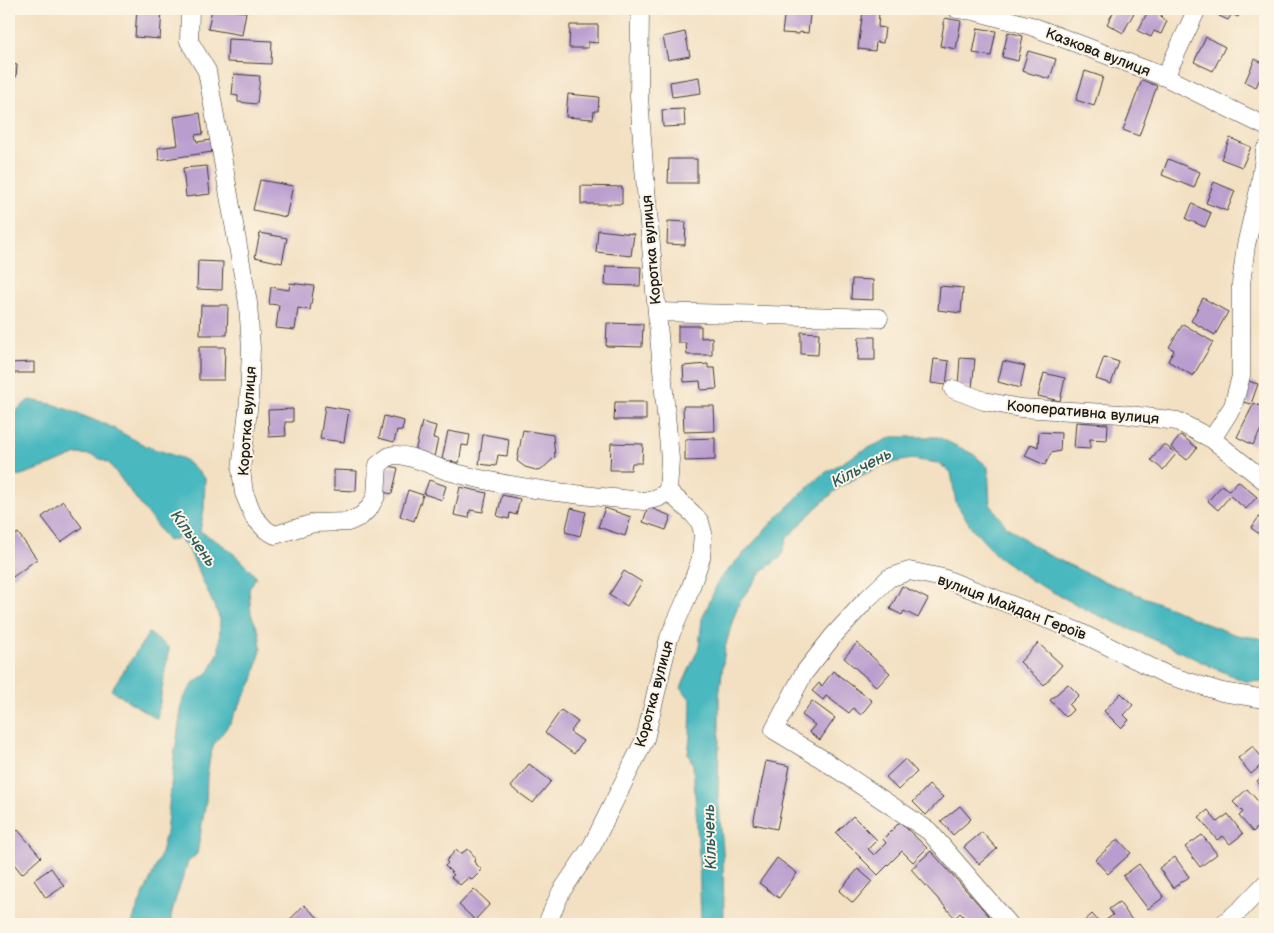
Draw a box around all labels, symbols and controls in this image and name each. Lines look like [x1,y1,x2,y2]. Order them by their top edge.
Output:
street label: Казкова вулиця [1043,24,1153,81]
street label: Коротка вулиця [637,194,666,306]
street label: Коротка вулиця [234,366,261,477]
street label: Кооперативна вулиця [1006,396,1160,429]
water label: Кільчень [828,445,895,492]
water label: Кільчень [166,507,220,571]
street label: вулиця Майдан Героїв [935,570,1089,645]
street label: Коротка вулиця [631,639,678,750]
water label: Кільчень [700,804,721,870]

